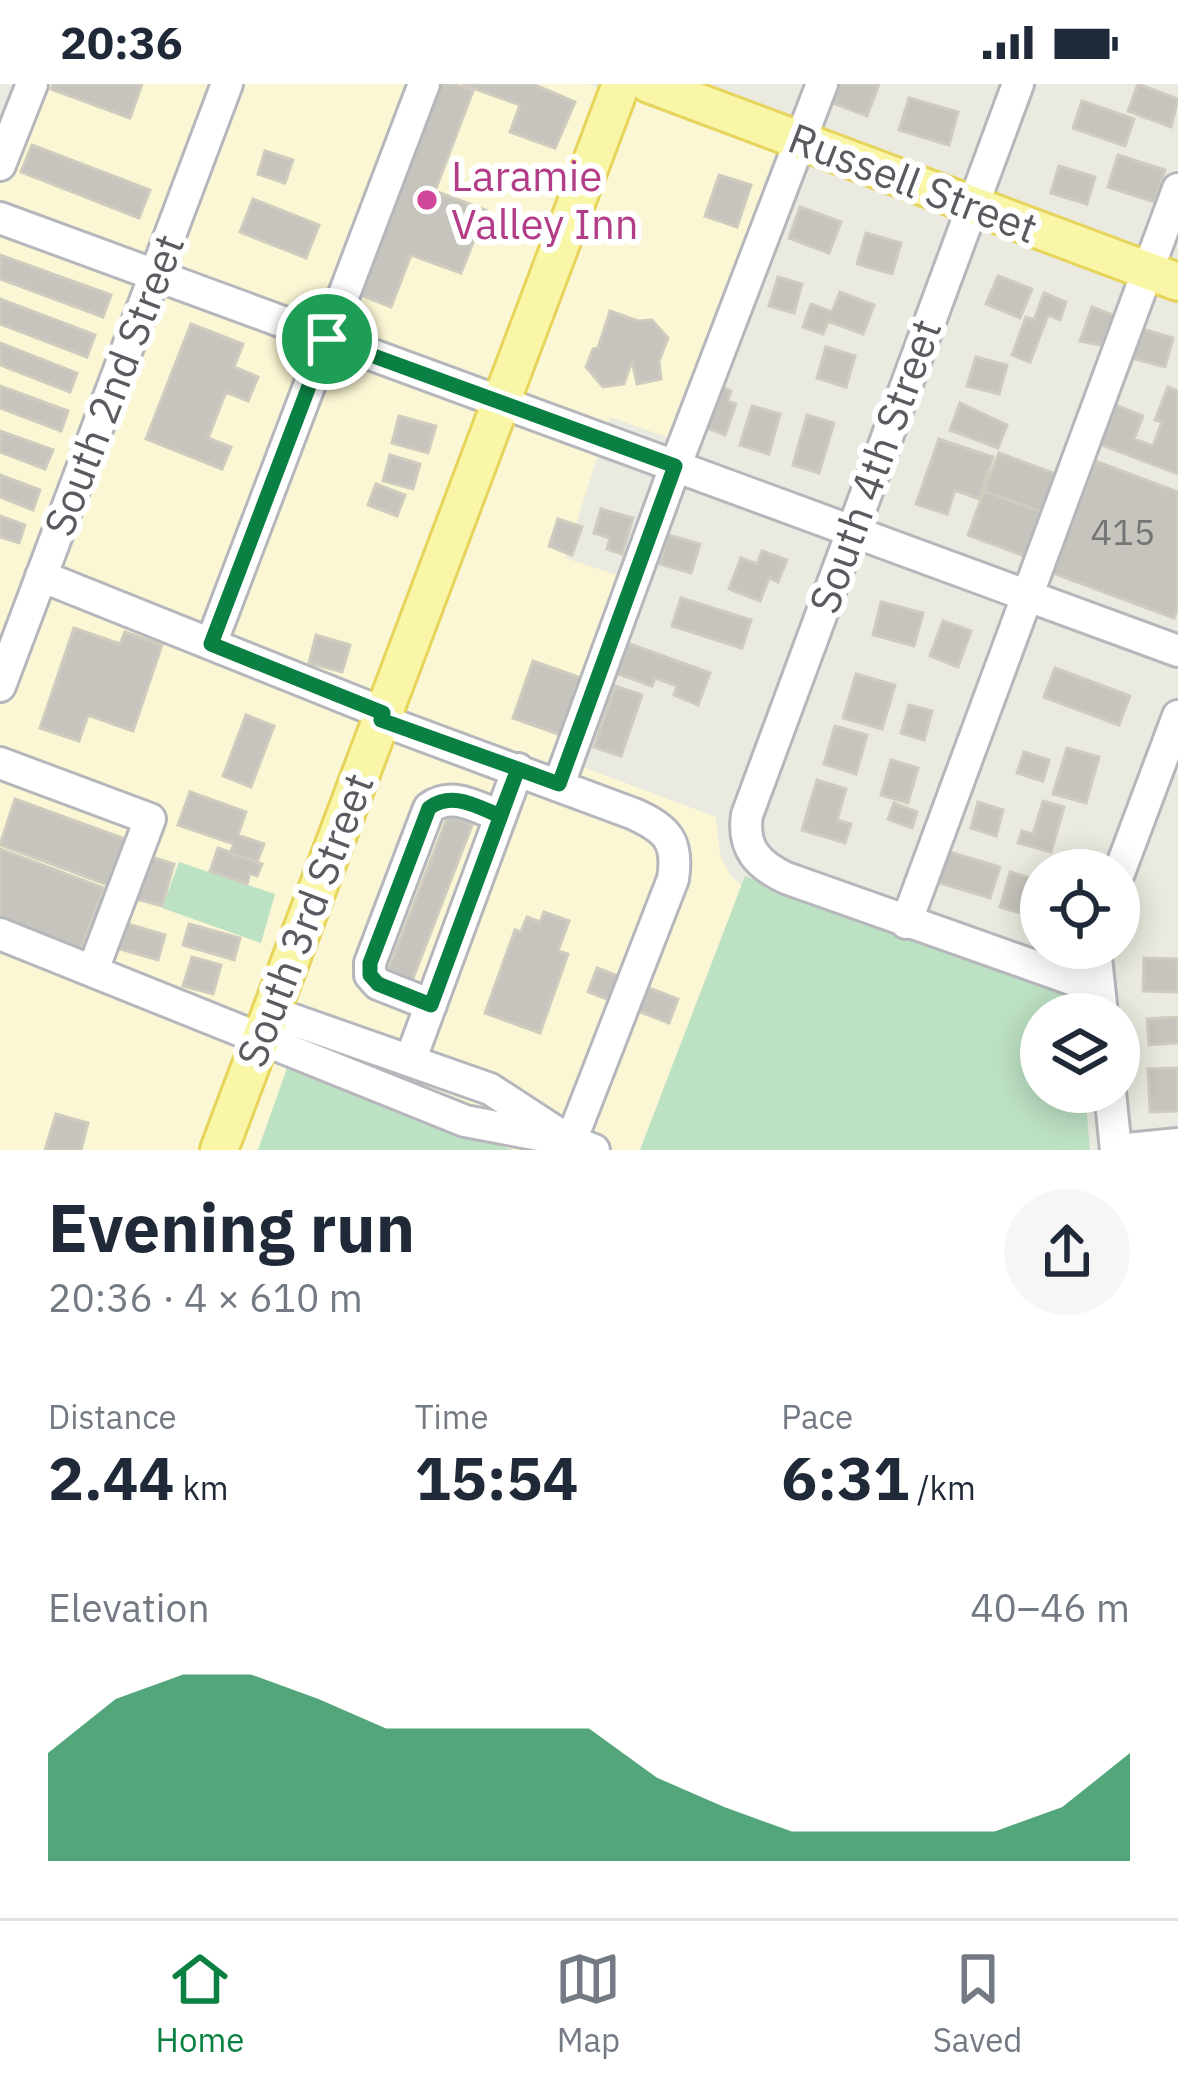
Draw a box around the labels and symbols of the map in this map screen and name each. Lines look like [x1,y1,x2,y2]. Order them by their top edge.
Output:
street label: Russell Street [781,110,1045,255]
place label: Laramie Valley Inn [451,148,639,251]
marker: Laramie Valley Inn [414,187,440,213]
street label: South 2nd Street [31,226,196,544]
pin [276,288,378,390]
street label: South 4th Street [796,311,953,621]
house number: 415 [1091,508,1155,555]
street label: South 3rd Street [223,765,386,1074]

